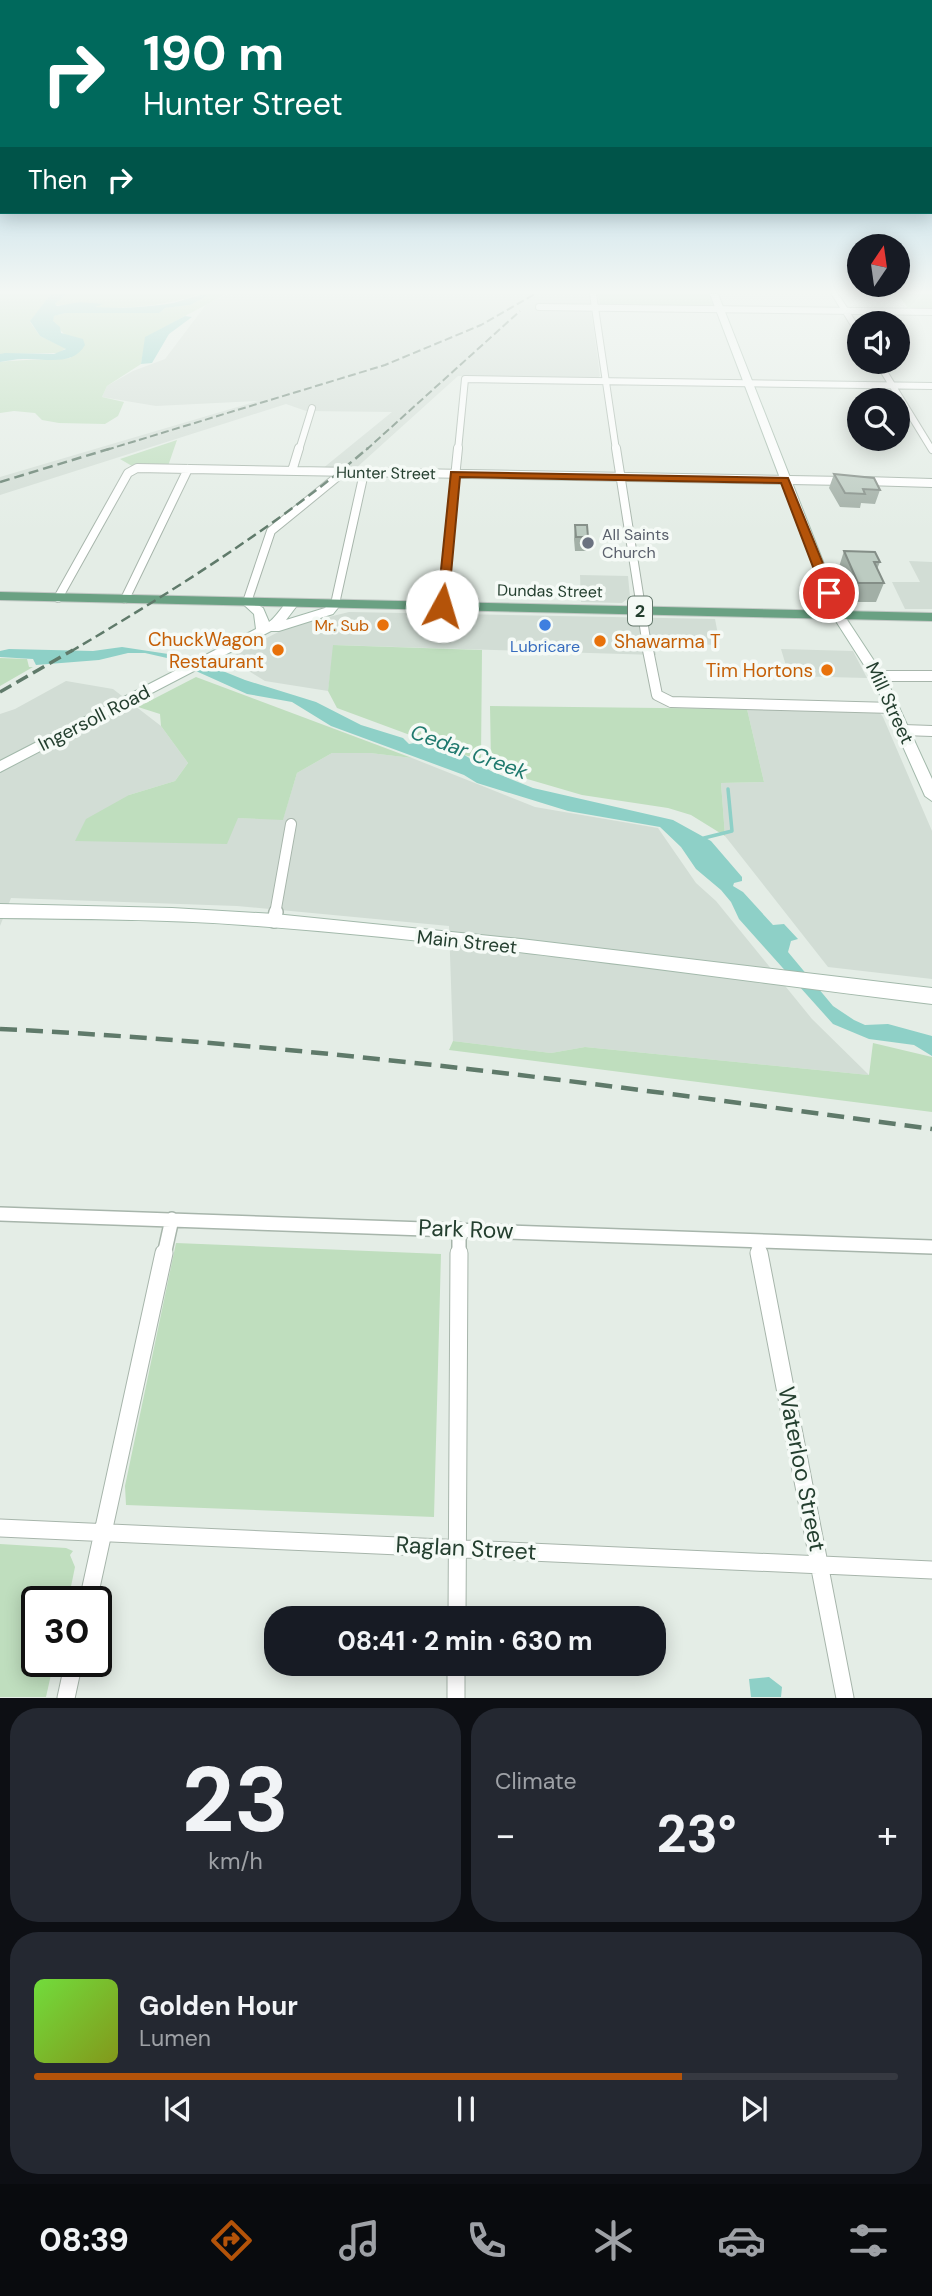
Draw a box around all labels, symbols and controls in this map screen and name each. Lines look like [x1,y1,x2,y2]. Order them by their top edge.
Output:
text: 190 m [143,21,284,85]
icon: right [28,28,119,119]
text: Hunter Street [143,83,343,125]
icon: right [101,161,139,199]
text: Then [28,163,87,197]
north arrow [847,234,910,298]
map controls [847,234,910,451]
button: sound [847,311,910,374]
button: search [847,388,910,451]
street label: Hunter Street [336,462,436,484]
place label: All Saints Church [602,524,669,563]
marker: All Saints Church [580,535,596,551]
pin [799,563,859,623]
position arrow [405,569,479,643]
icon: arrive [810,574,848,612]
street label: Dundas Street [497,580,603,602]
road number: 2 [628,596,652,626]
place label: Mr. Sub [314,615,369,636]
marker: Mr. Sub [375,617,391,633]
marker: Lubricare [537,617,553,633]
place label: ChuckWagon Restaurant [148,627,264,674]
place label: Shawarma T [614,629,721,654]
marker: Shawarma T [592,633,608,649]
place label: Lubricare [510,636,580,657]
marker: ChuckWagon Restaurant [270,642,286,658]
place label: Tim Hortons [706,658,813,683]
street label: Mill Street [860,658,920,748]
marker: Tim Hortons [819,662,835,678]
street label: Ingersoll Road [34,679,154,757]
water label: Cedar Creek [407,718,532,786]
street label: Main Street [416,924,518,960]
street label: Park Row [418,1212,514,1246]
street label: Waterloo Street [771,1384,833,1554]
street label: Raglan Street [395,1529,537,1567]
speed limit sign: 30 [21,1586,112,1677]
text: 08:41 · 2 min · 630 m [337,1624,593,1658]
text: 23 [182,1741,289,1859]
text: Climate [495,1766,577,1796]
text: 23° [656,1800,737,1868]
text: − [495,1810,516,1860]
text: + [877,1810,898,1860]
text: km/h [208,1846,263,1876]
text: Golden Hour [139,1989,298,2023]
text: Lumen [139,2023,211,2053]
icon: previous [159,2090,197,2128]
icon: pause [447,2090,485,2128]
icon: next [735,2090,773,2128]
icon: directions [207,2216,256,2265]
icon: music [335,2216,384,2265]
icon: phone [462,2216,511,2265]
icon: climate [589,2216,638,2265]
icon: car [717,2216,766,2265]
icon: filters [844,2216,893,2265]
text: 08:39 [39,2219,129,2261]

